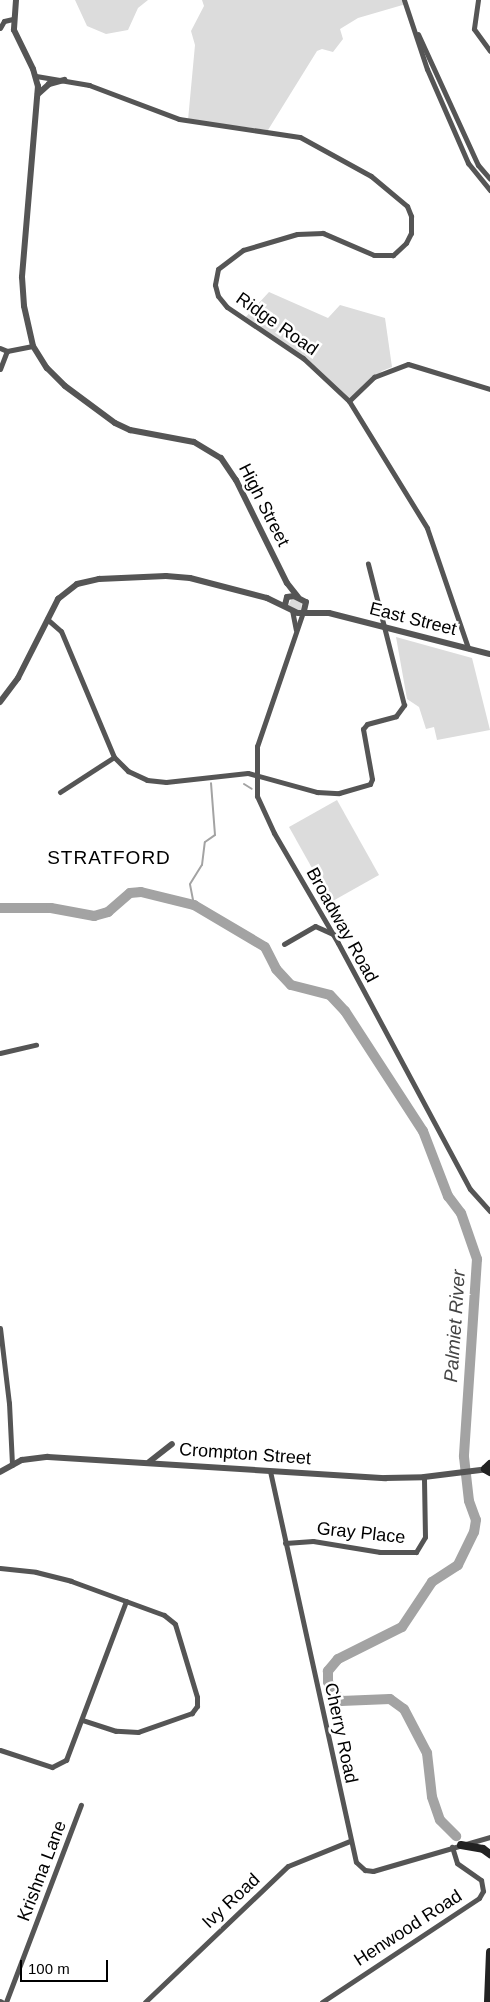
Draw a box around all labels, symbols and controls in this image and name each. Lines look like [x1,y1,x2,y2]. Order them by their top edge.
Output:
street label: Ridge Road [232,288,322,360]
street label: High Street [234,460,294,550]
street label: East Street [367,598,459,640]
district label: STRATFORD [46,847,172,869]
street label: Broadway Road [302,864,382,986]
water label: Palmiet River [440,1269,470,1383]
street label: Crompton Street [178,1439,312,1469]
street label: Gray Place [316,1518,406,1548]
street label: Cherry Road [320,1681,362,1785]
street label: Krishna Lane [13,1818,71,1924]
street label: Ivy Road [198,1869,264,1933]
street label: Henwood Road [350,1885,466,1971]
scale bar [22,1950,110,1982]
text: 100 m [28,1960,70,1977]

